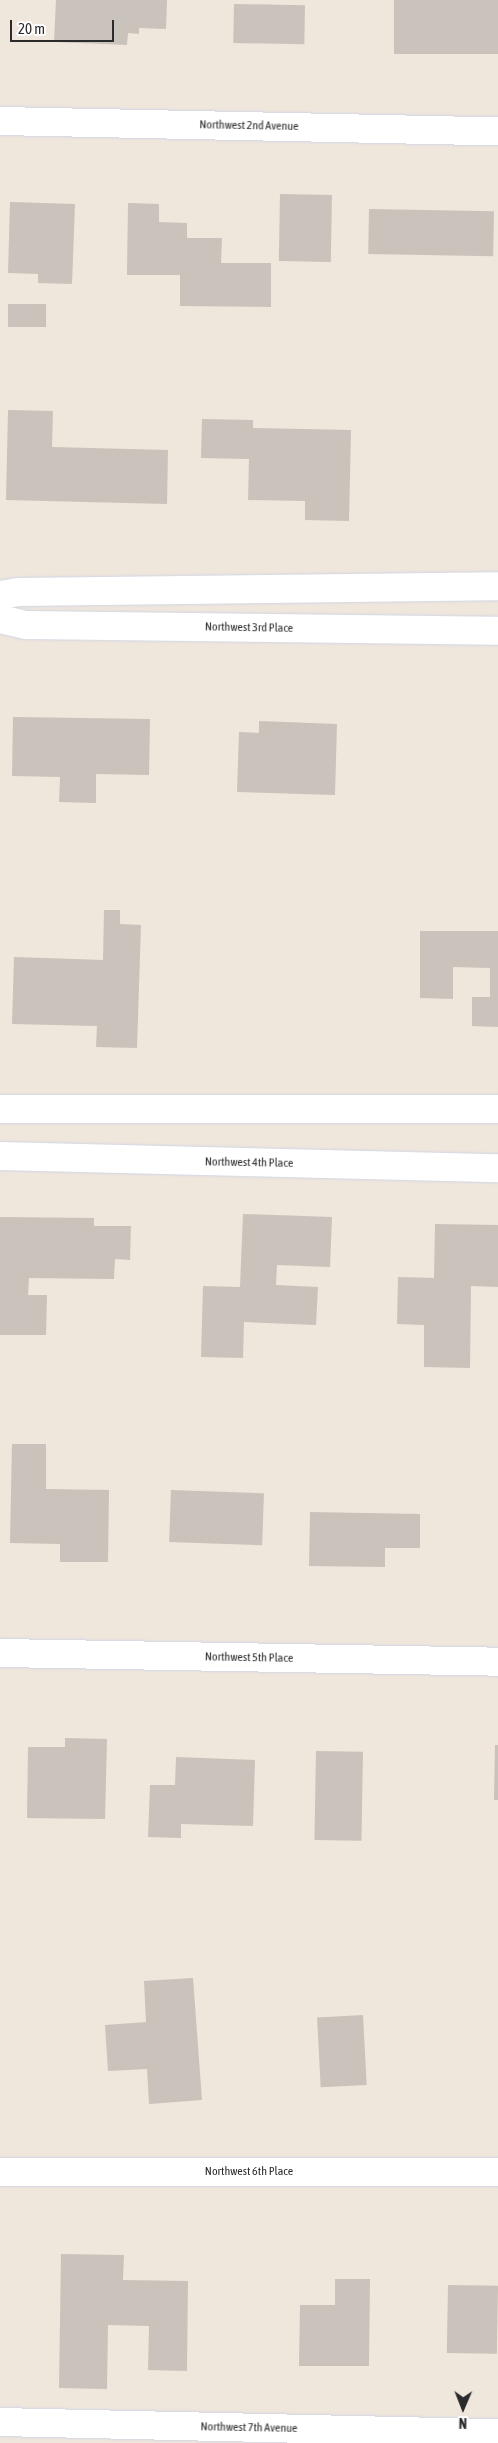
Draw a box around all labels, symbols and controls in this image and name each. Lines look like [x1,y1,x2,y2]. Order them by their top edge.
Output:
scale bar [12,10,116,42]
text: 20 m [18,20,45,37]
street label: Northwest 2nd Avenue [199,118,299,134]
street label: Northwest 3rd Place [205,620,293,636]
street label: Northwest 4th Place [205,1155,293,1171]
street label: Northwest 5th Place [205,1650,293,1666]
street label: Northwest 6th Place [205,2165,293,2179]
north arrow [438,2383,488,2433]
text: N [458,2415,467,2431]
street label: Northwest 7th Avenue [200,2420,298,2436]

